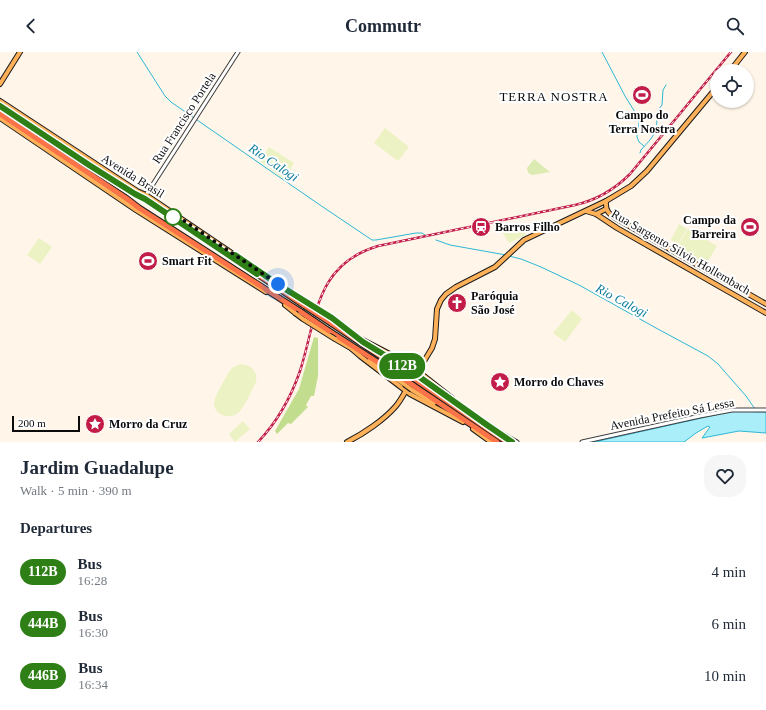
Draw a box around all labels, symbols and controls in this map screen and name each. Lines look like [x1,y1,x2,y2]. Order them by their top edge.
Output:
icon: back [20,15,42,37]
icon: search [724,15,746,37]
text: Commutr [345,16,421,36]
map controls [710,64,754,108]
button: locate [710,64,754,108]
street label: Rua Francisco Portela [149,69,219,166]
sports icon: Campo do Terra Nostra [631,84,653,106]
district label: TERRA NOSTRA [499,89,609,104]
place label: Campo do Terra Nostra [609,108,675,136]
water label: Rio Calogi [245,140,302,185]
street label: Avenida Brasil [99,151,168,201]
street label: Rua Sargento Silvio Hollembach [609,206,753,298]
unlabelled marker [164,208,182,226]
place label: Campo da Barreira [683,213,736,241]
station icon: Barros Filho [470,216,492,238]
sports icon: Campo da Barreira [739,216,761,238]
place label: Barros Filho [495,220,560,234]
sports icon: Smart Fit [137,250,159,272]
place label: Smart Fit [162,254,212,268]
your location [268,274,288,294]
water label: Rio Calogi [592,280,651,321]
place label: Paróquia São José [471,289,518,317]
church icon: Paróquia São José [446,292,468,314]
line badge: 112B [374,353,430,379]
text: 112B [387,358,417,373]
place icon: Morro do Chaves [489,371,511,393]
place label: Morro do Chaves [514,375,604,389]
street label: Avenida Prefeito Sá Lessa [609,395,736,433]
place icon: Morro da Cruz [84,413,106,435]
scale bar [12,414,80,433]
text: 200 m [18,417,46,429]
place label: Morro da Cruz [109,417,188,431]
button: heart [704,455,746,497]
text: Jardim Guadalupe [20,457,174,478]
text: Walk · 5 min · 390 m [20,483,132,498]
text: Departures [20,520,92,536]
text: Bus [78,556,102,572]
text: 112B [28,564,58,579]
text: 4 min [711,564,746,580]
text: 16:28 [78,573,107,588]
text: Bus [78,608,103,624]
text: 444B [28,616,58,631]
text: 6 min [711,616,746,632]
text: 16:30 [78,625,108,640]
text: Bus [78,660,103,676]
text: 446B [28,668,58,683]
text: 10 min [704,668,746,684]
text: 16:34 [78,677,108,692]

